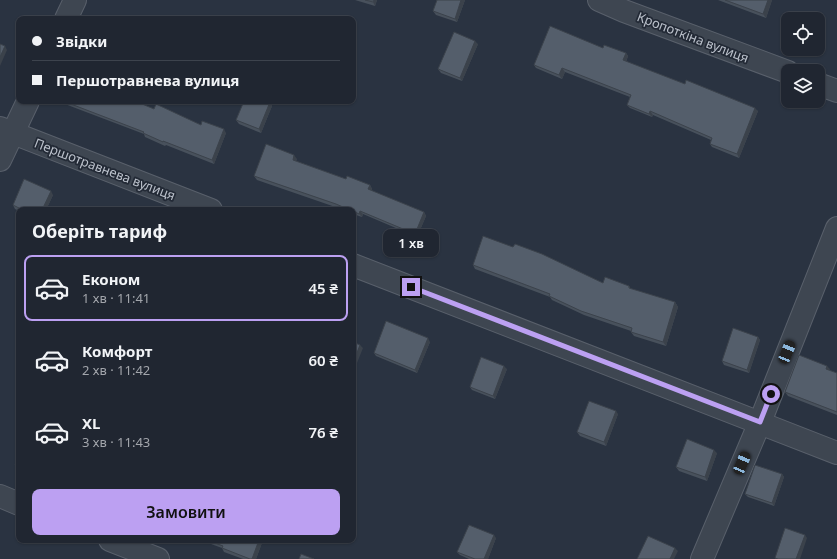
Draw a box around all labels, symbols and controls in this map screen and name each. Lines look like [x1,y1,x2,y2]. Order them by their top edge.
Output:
street label: Кропоткіна вулиця [634,7,752,67]
map controls [781,12,825,108]
button: locate [781,12,825,56]
text: Звідки [56,31,107,51]
button: layers [781,64,825,108]
text: Першотравнева вулиця [56,70,239,90]
street label: Першотравнева вулиця [32,134,178,204]
text: Оберіть тариф [32,219,167,243]
callout: 1 хв [383,229,439,257]
text: 1 хв [398,234,424,252]
text: Економ [82,269,140,289]
icon: car [34,270,70,306]
text: 45 ₴ [308,278,338,298]
route end [402,278,420,296]
text: 1 хв · 11:41 [82,289,150,307]
car [777,339,797,365]
text: Комфорт [82,341,152,361]
icon: car [34,342,70,378]
text: 60 ₴ [308,350,338,370]
text: 2 хв · 11:42 [82,361,150,379]
route start [762,385,780,403]
text: XL [82,413,100,433]
icon: car [34,414,70,450]
text: 76 ₴ [308,422,338,442]
text: 3 хв · 11:43 [82,433,150,451]
car [732,450,752,476]
button: Замовити [32,489,340,535]

